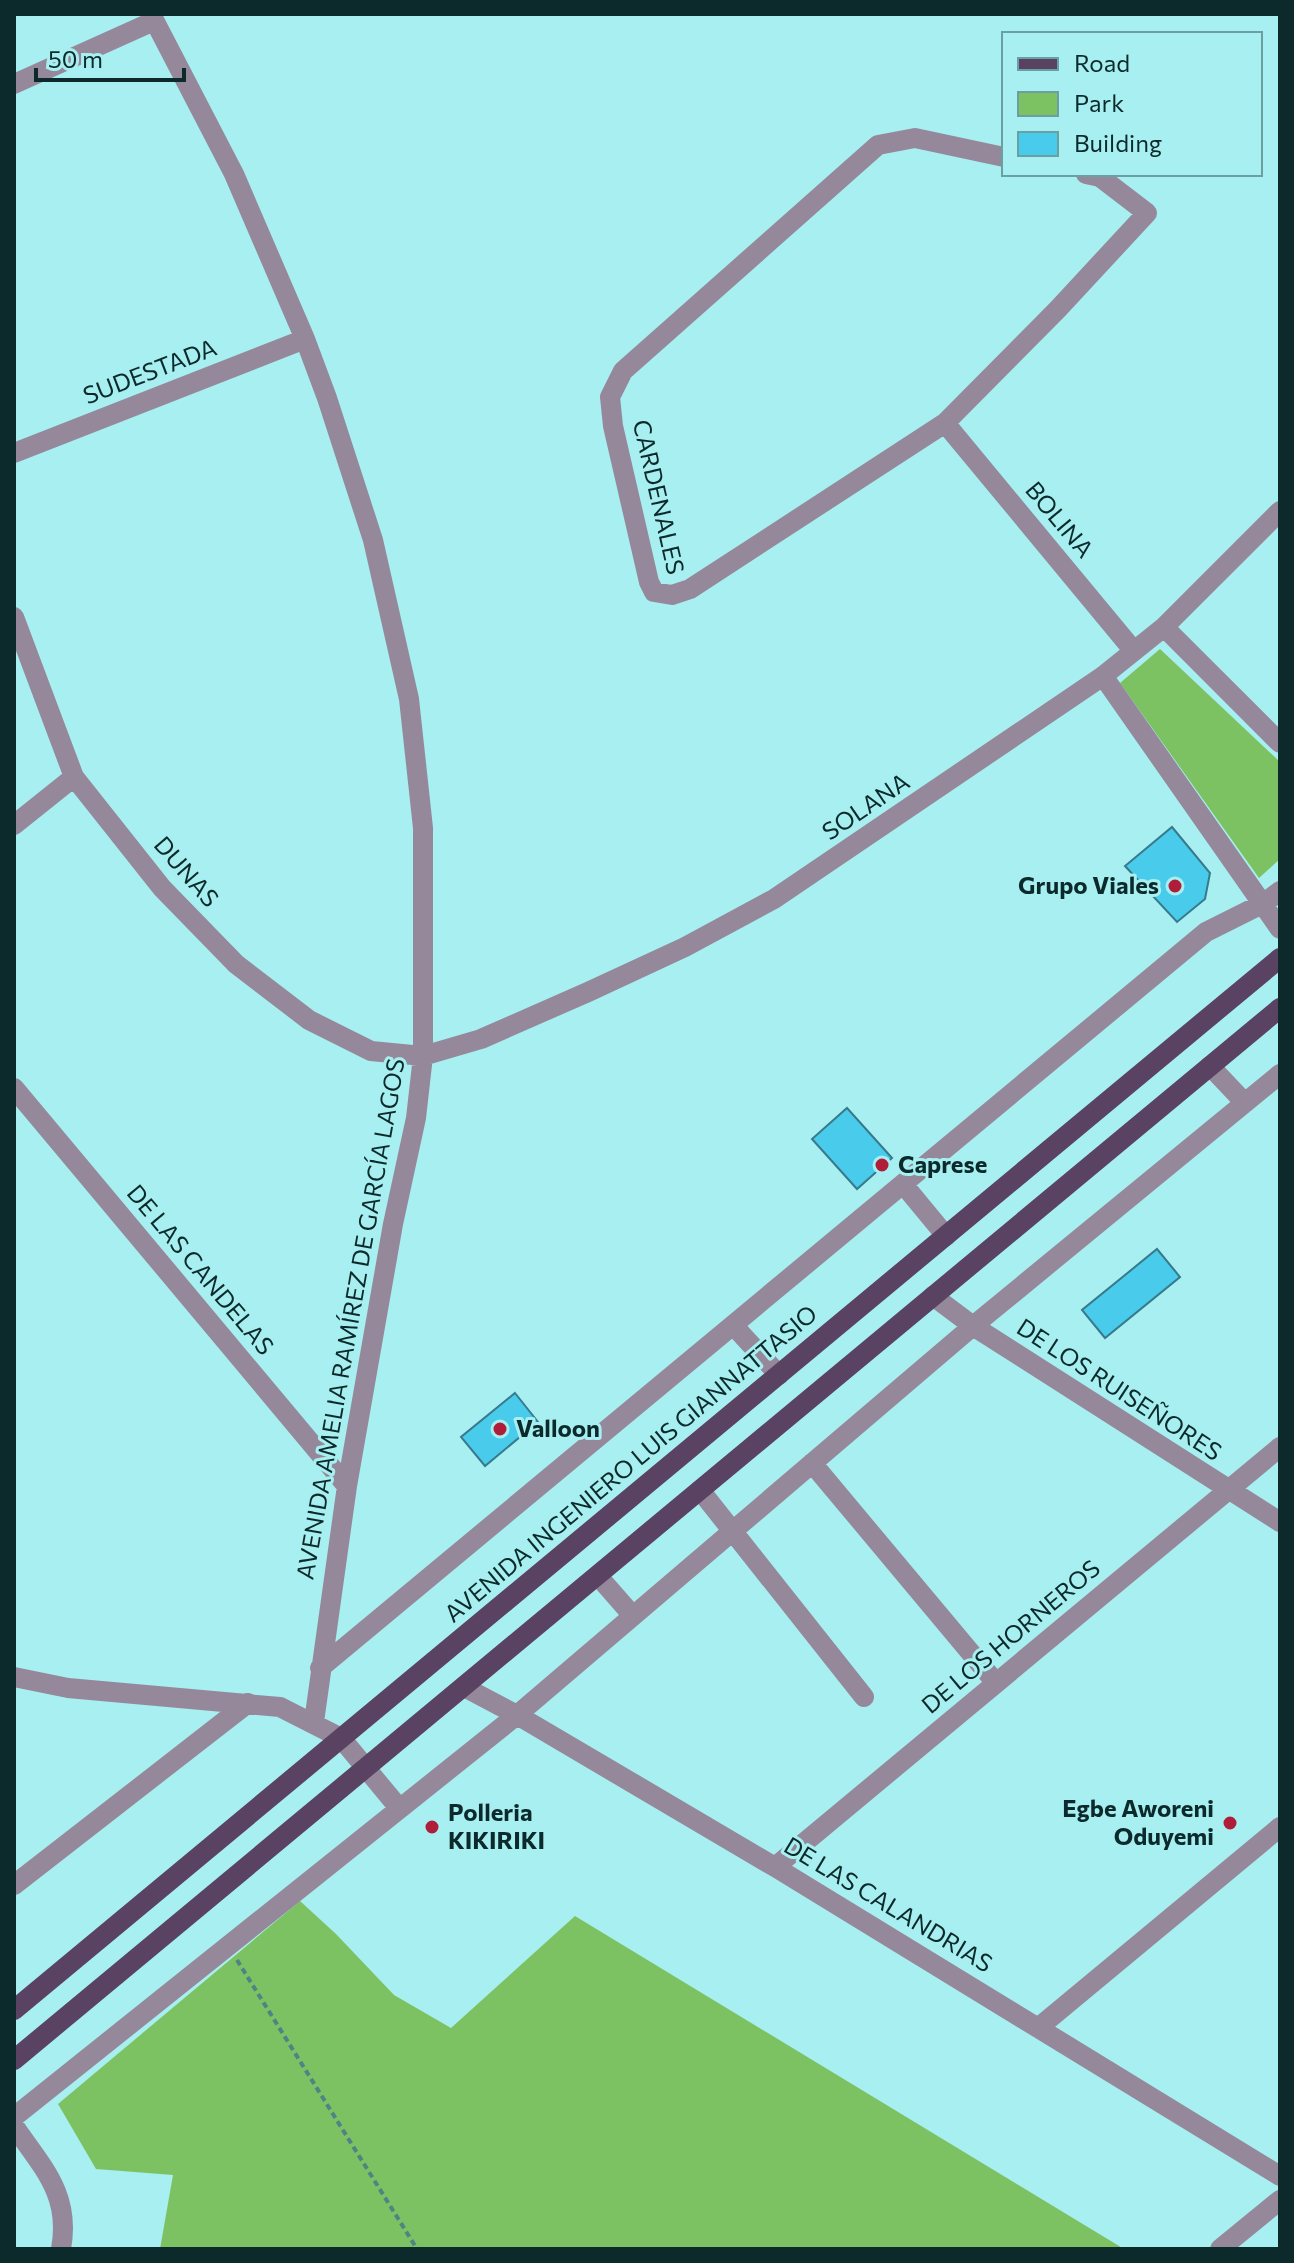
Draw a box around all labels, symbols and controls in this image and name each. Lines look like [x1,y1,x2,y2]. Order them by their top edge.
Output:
scale bar [36,32,184,82]
legend [1002,32,1262,176]
text: 50 m [48,44,103,73]
text: Road [1074,48,1130,77]
text: Park [1074,88,1124,117]
text: Building [1074,128,1162,157]
street label: SUDESTADA [79,332,220,409]
street label: CARDENALES [628,417,691,577]
street label: BOLINA [1020,475,1100,563]
street label: SOLANA [816,766,914,845]
street label: DUNAS [149,830,226,912]
place label: Grupo Viales [1018,870,1159,899]
marker: Grupo Viales [1166,877,1184,895]
street label: AVENIDA AMELIA RAMÍREZ DE GARCÍA LAGOS [289,1056,410,1582]
place label: Caprese [898,1149,987,1178]
marker: Caprese [873,1156,891,1174]
street label: DE LAS CANDELAS [122,1178,281,1360]
street label: AVENIDA INGENIERO LUIS GIANNATTASIO [438,1298,822,1627]
street label: DE LOS RUISEÑORES [1012,1312,1228,1466]
place label: Valloon [516,1413,600,1442]
marker: Valloon [491,1420,509,1438]
street label: DE LOS HORNEROS [915,1553,1105,1719]
place label: Egbe Aworeni Oduyemi [1062,1793,1214,1850]
place label: Polleria KIKIRIKI [448,1797,545,1854]
marker: Egbe Aworeni Oduyemi [1221,1814,1239,1832]
marker: Polleria KIKIRIKI [423,1818,441,1836]
street label: DE LAS CALANDRIAS [779,1830,998,1977]

